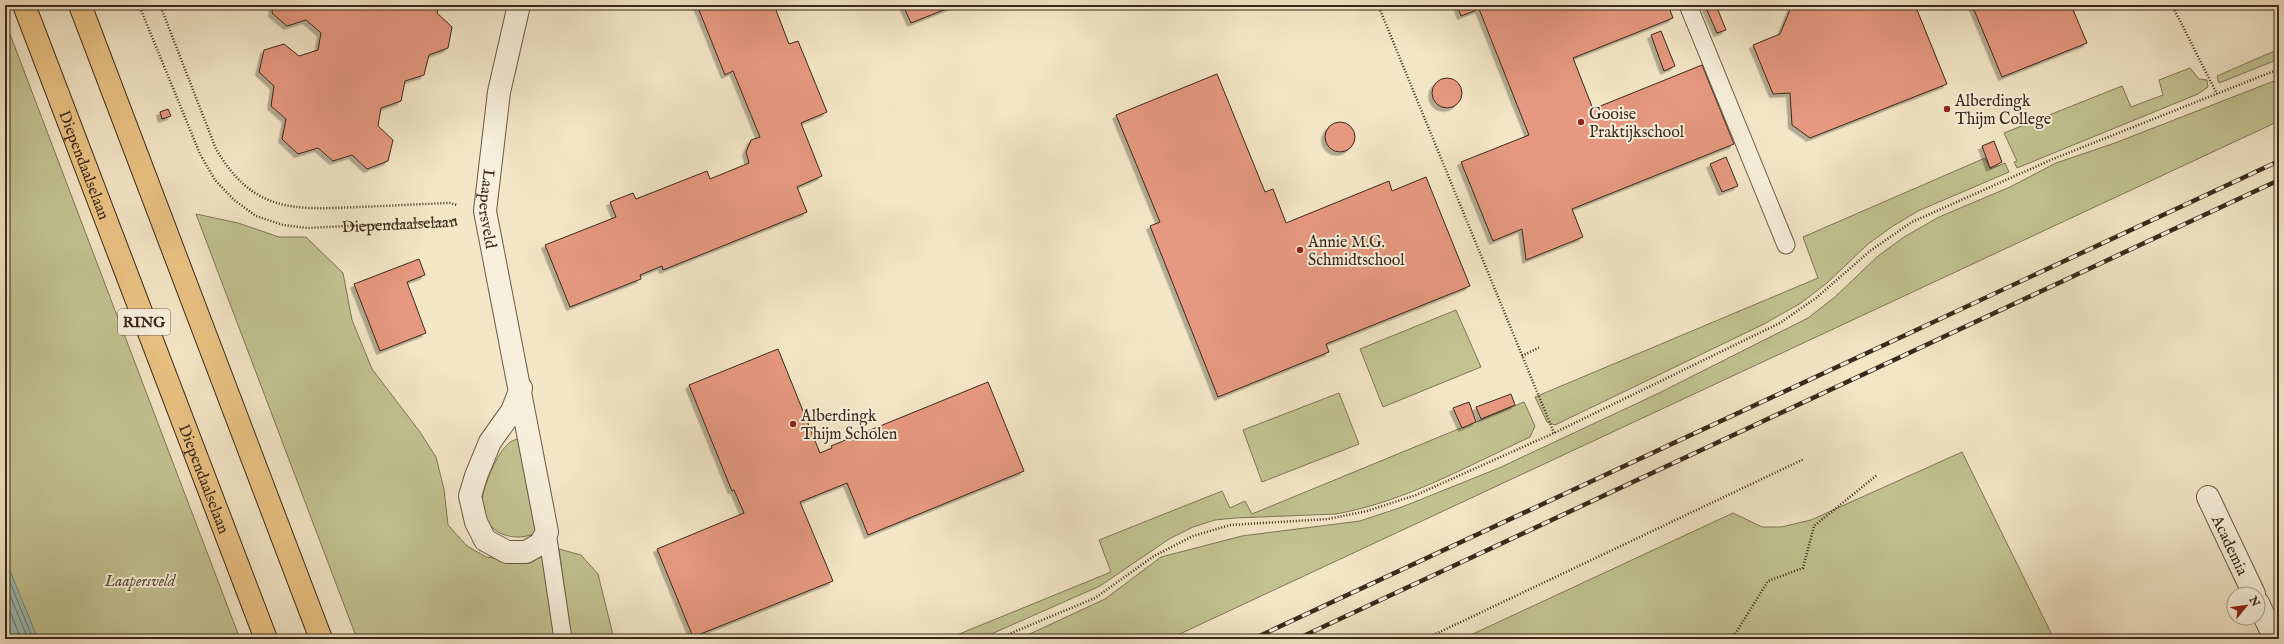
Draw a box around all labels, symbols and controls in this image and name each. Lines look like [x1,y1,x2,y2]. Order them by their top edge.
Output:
place label: Alberdingk Thijm College [1954,92,2051,130]
marker: Alberdingk Thijm College [1942,104,1952,114]
place label: Gooise Praktijkschool [1589,105,1685,143]
street label: Diependaalselaan [53,108,113,223]
marker: Gooise Praktijkschool [1576,117,1586,127]
street label: Laapersveld [473,168,500,251]
street label: Diependaalselaan [341,211,461,238]
place label: Annie M.G. Schmidtschool [1307,233,1405,271]
marker: Annie M.G. Schmidtschool [1295,245,1305,255]
road number: RING [118,309,170,335]
place label: Alberdingk Thijm Scholen [800,407,898,445]
marker: Alberdingk Thijm Scholen [788,419,798,429]
street label: Diependaalselaan [173,422,233,537]
street label: Academia [2206,512,2252,579]
park label: Laapersveld [104,572,177,592]
north arrow [2226,586,2266,626]
text: N [2245,593,2263,610]

